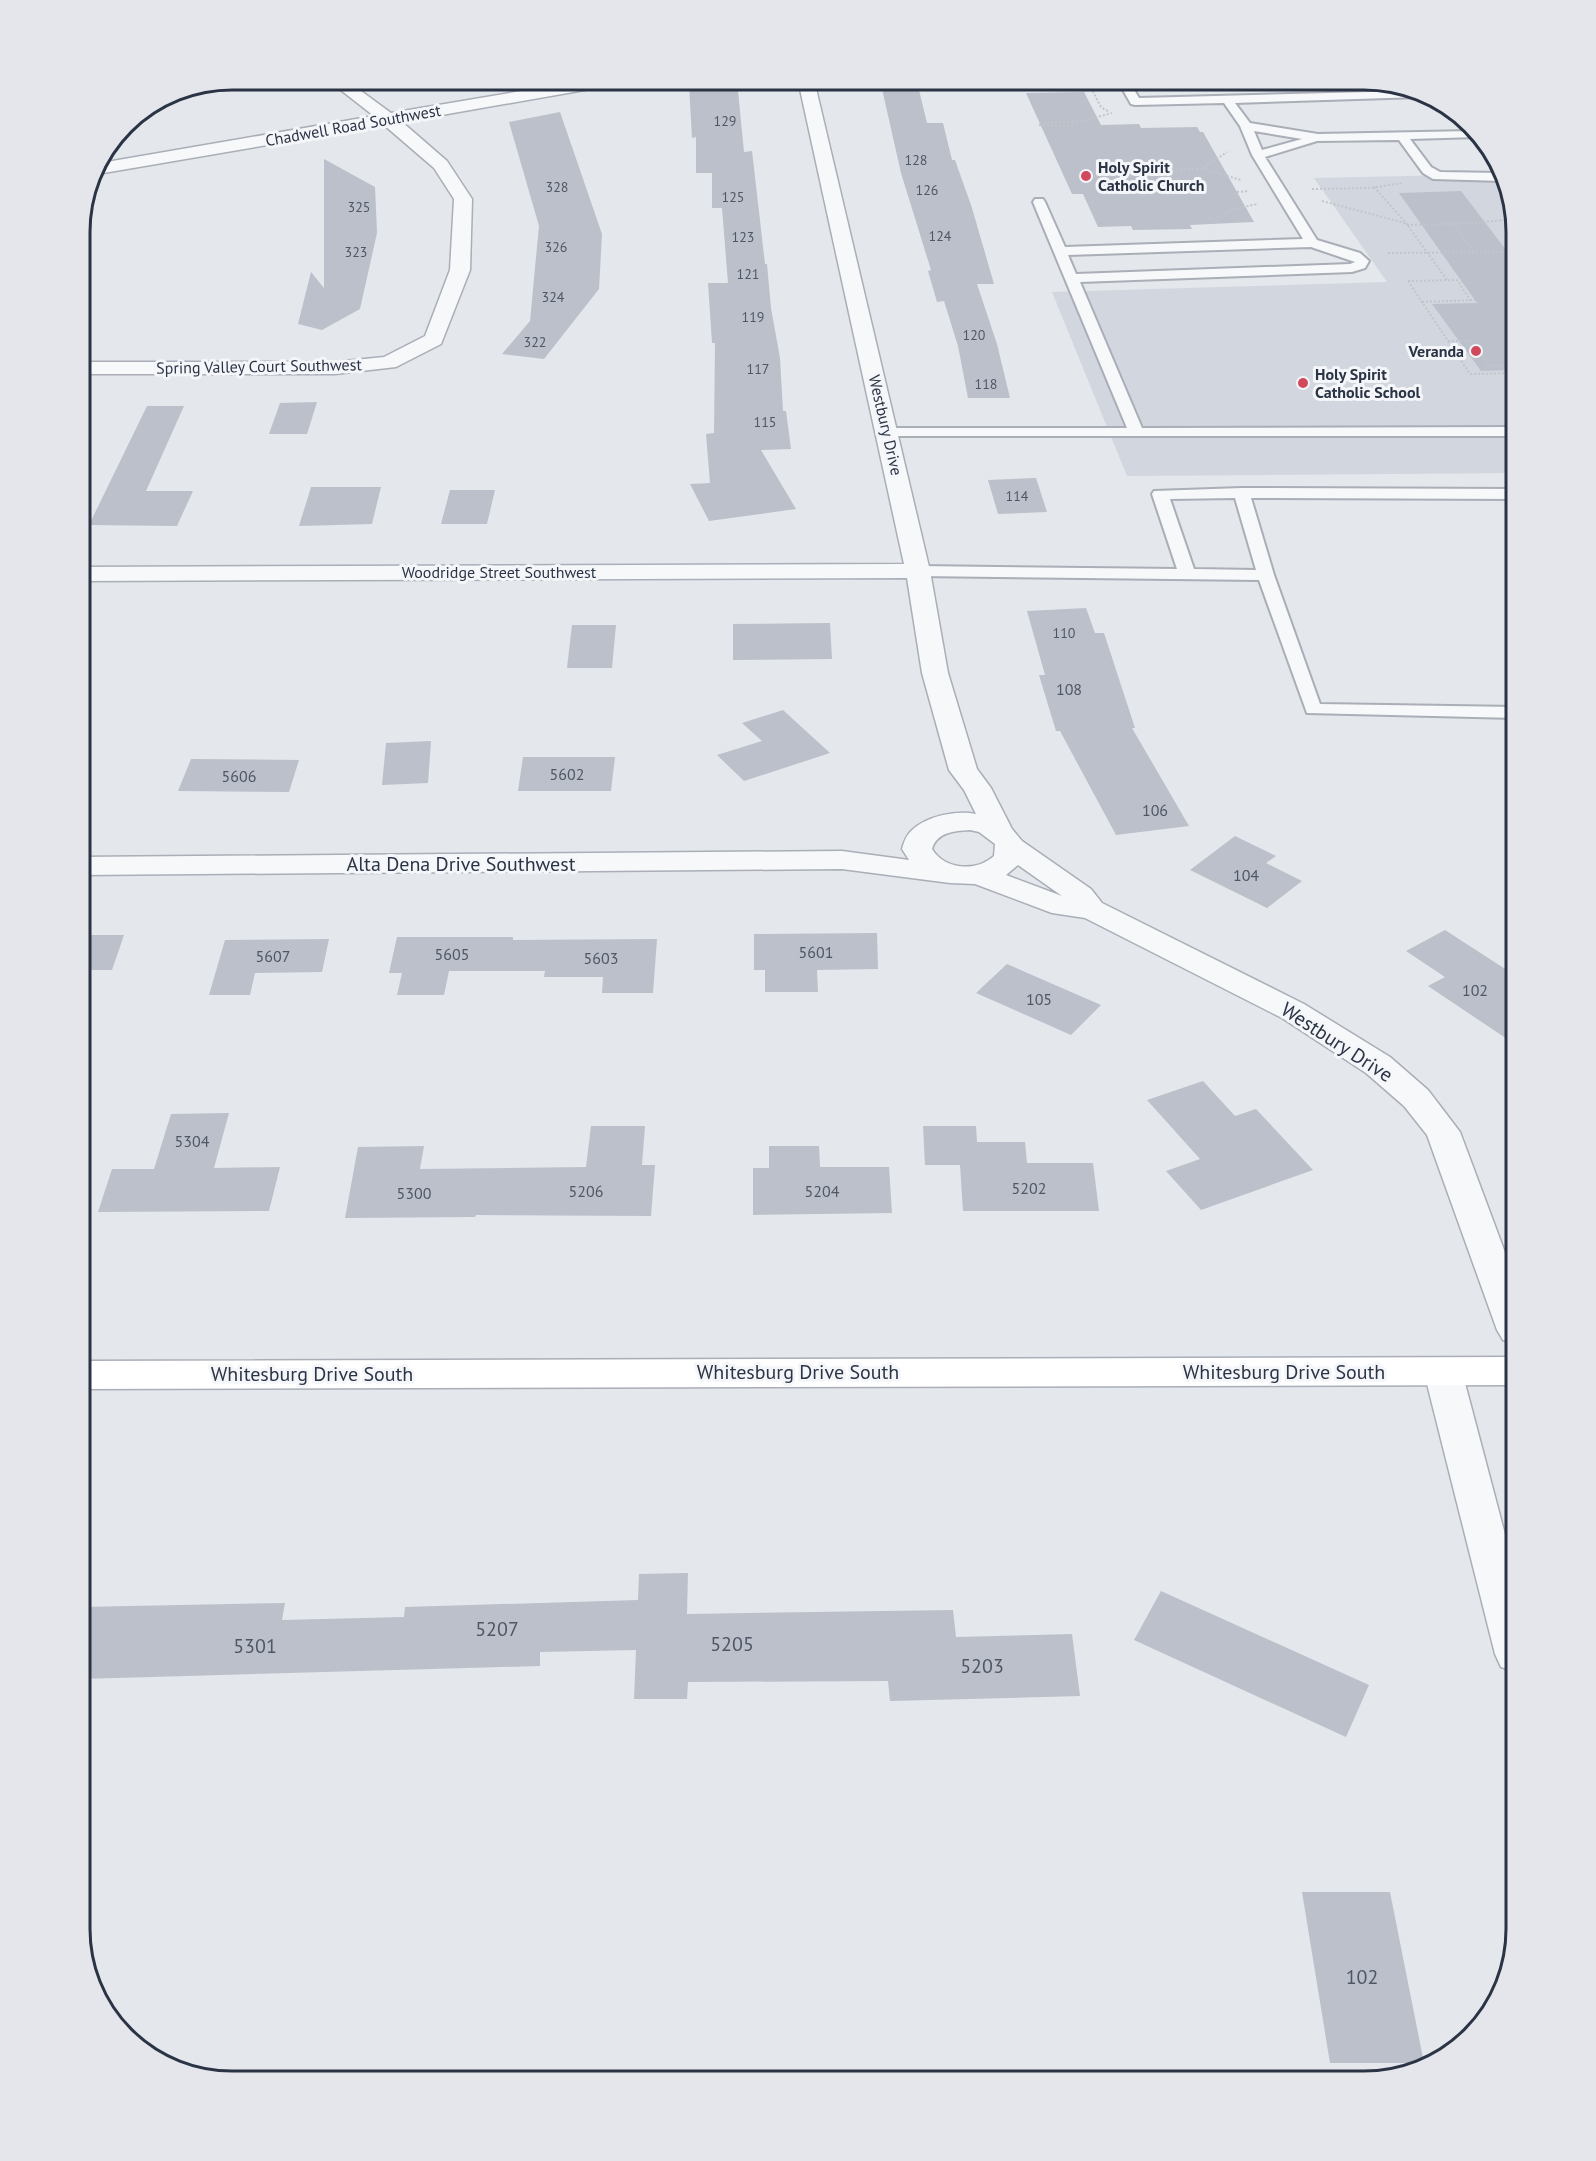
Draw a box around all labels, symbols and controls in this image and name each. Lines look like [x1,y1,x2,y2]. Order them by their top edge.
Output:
street label: Chadwell Road Southwest [264,100,443,150]
house number: 129 [714,112,736,130]
house number: 128 [905,151,927,169]
place label: Holy Spirit Catholic Church [1098,157,1205,195]
marker: Holy Spirit Catholic Church [1079,169,1093,183]
house number: 328 [546,178,568,196]
house number: 126 [916,181,938,199]
house number: 125 [722,188,744,206]
house number: 325 [348,198,370,216]
house number: 124 [929,227,952,245]
house number: 123 [732,228,754,246]
house number: 326 [545,238,567,256]
house number: 323 [345,243,367,261]
house number: 121 [737,265,759,283]
house number: 324 [542,288,565,306]
house number: 119 [742,308,764,326]
house number: 120 [963,326,986,344]
house number: 322 [524,333,546,351]
place label: Veranda [1408,341,1464,361]
marker: Veranda [1469,344,1483,358]
street label: Spring Valley Court Southwest [156,354,363,378]
house number: 117 [747,360,769,378]
place label: Holy Spirit Catholic School [1315,364,1421,402]
street label: Westbury Drive [865,373,907,477]
house number: 118 [975,375,997,393]
marker: Holy Spirit Catholic School [1296,376,1310,390]
house number: 115 [754,413,776,431]
house number: 114 [1006,487,1029,505]
street label: Woodridge Street Southwest [402,562,597,582]
house number: 110 [1053,624,1076,642]
house number: 108 [1056,679,1082,699]
house number: 5602 [550,764,584,784]
house number: 5606 [222,766,256,786]
house number: 106 [1142,800,1168,820]
street label: Alta Dena Drive Southwest [347,851,576,877]
house number: 104 [1233,865,1259,885]
house number: 5601 [799,942,833,962]
house number: 5605 [435,944,469,964]
house number: 5607 [256,946,290,966]
house number: 5603 [584,948,618,968]
house number: 102 [1462,980,1488,1000]
house number: 105 [1026,989,1052,1009]
street label: Westbury Drive [1276,996,1398,1088]
house number: 5304 [175,1131,210,1151]
house number: 5202 [1012,1178,1046,1198]
house number: 5206 [569,1181,603,1201]
house number: 5204 [805,1181,840,1201]
house number: 5300 [397,1183,432,1203]
street label: Whitesburg Drive South [697,1359,899,1385]
street label: Whitesburg Drive South [1183,1359,1385,1385]
street label: Whitesburg Drive South [211,1361,413,1387]
house number: 5207 [475,1616,519,1642]
house number: 5205 [710,1631,754,1657]
house number: 5301 [233,1633,277,1659]
house number: 5203 [960,1653,1004,1679]
house number: 102 [1346,1964,1378,1990]

